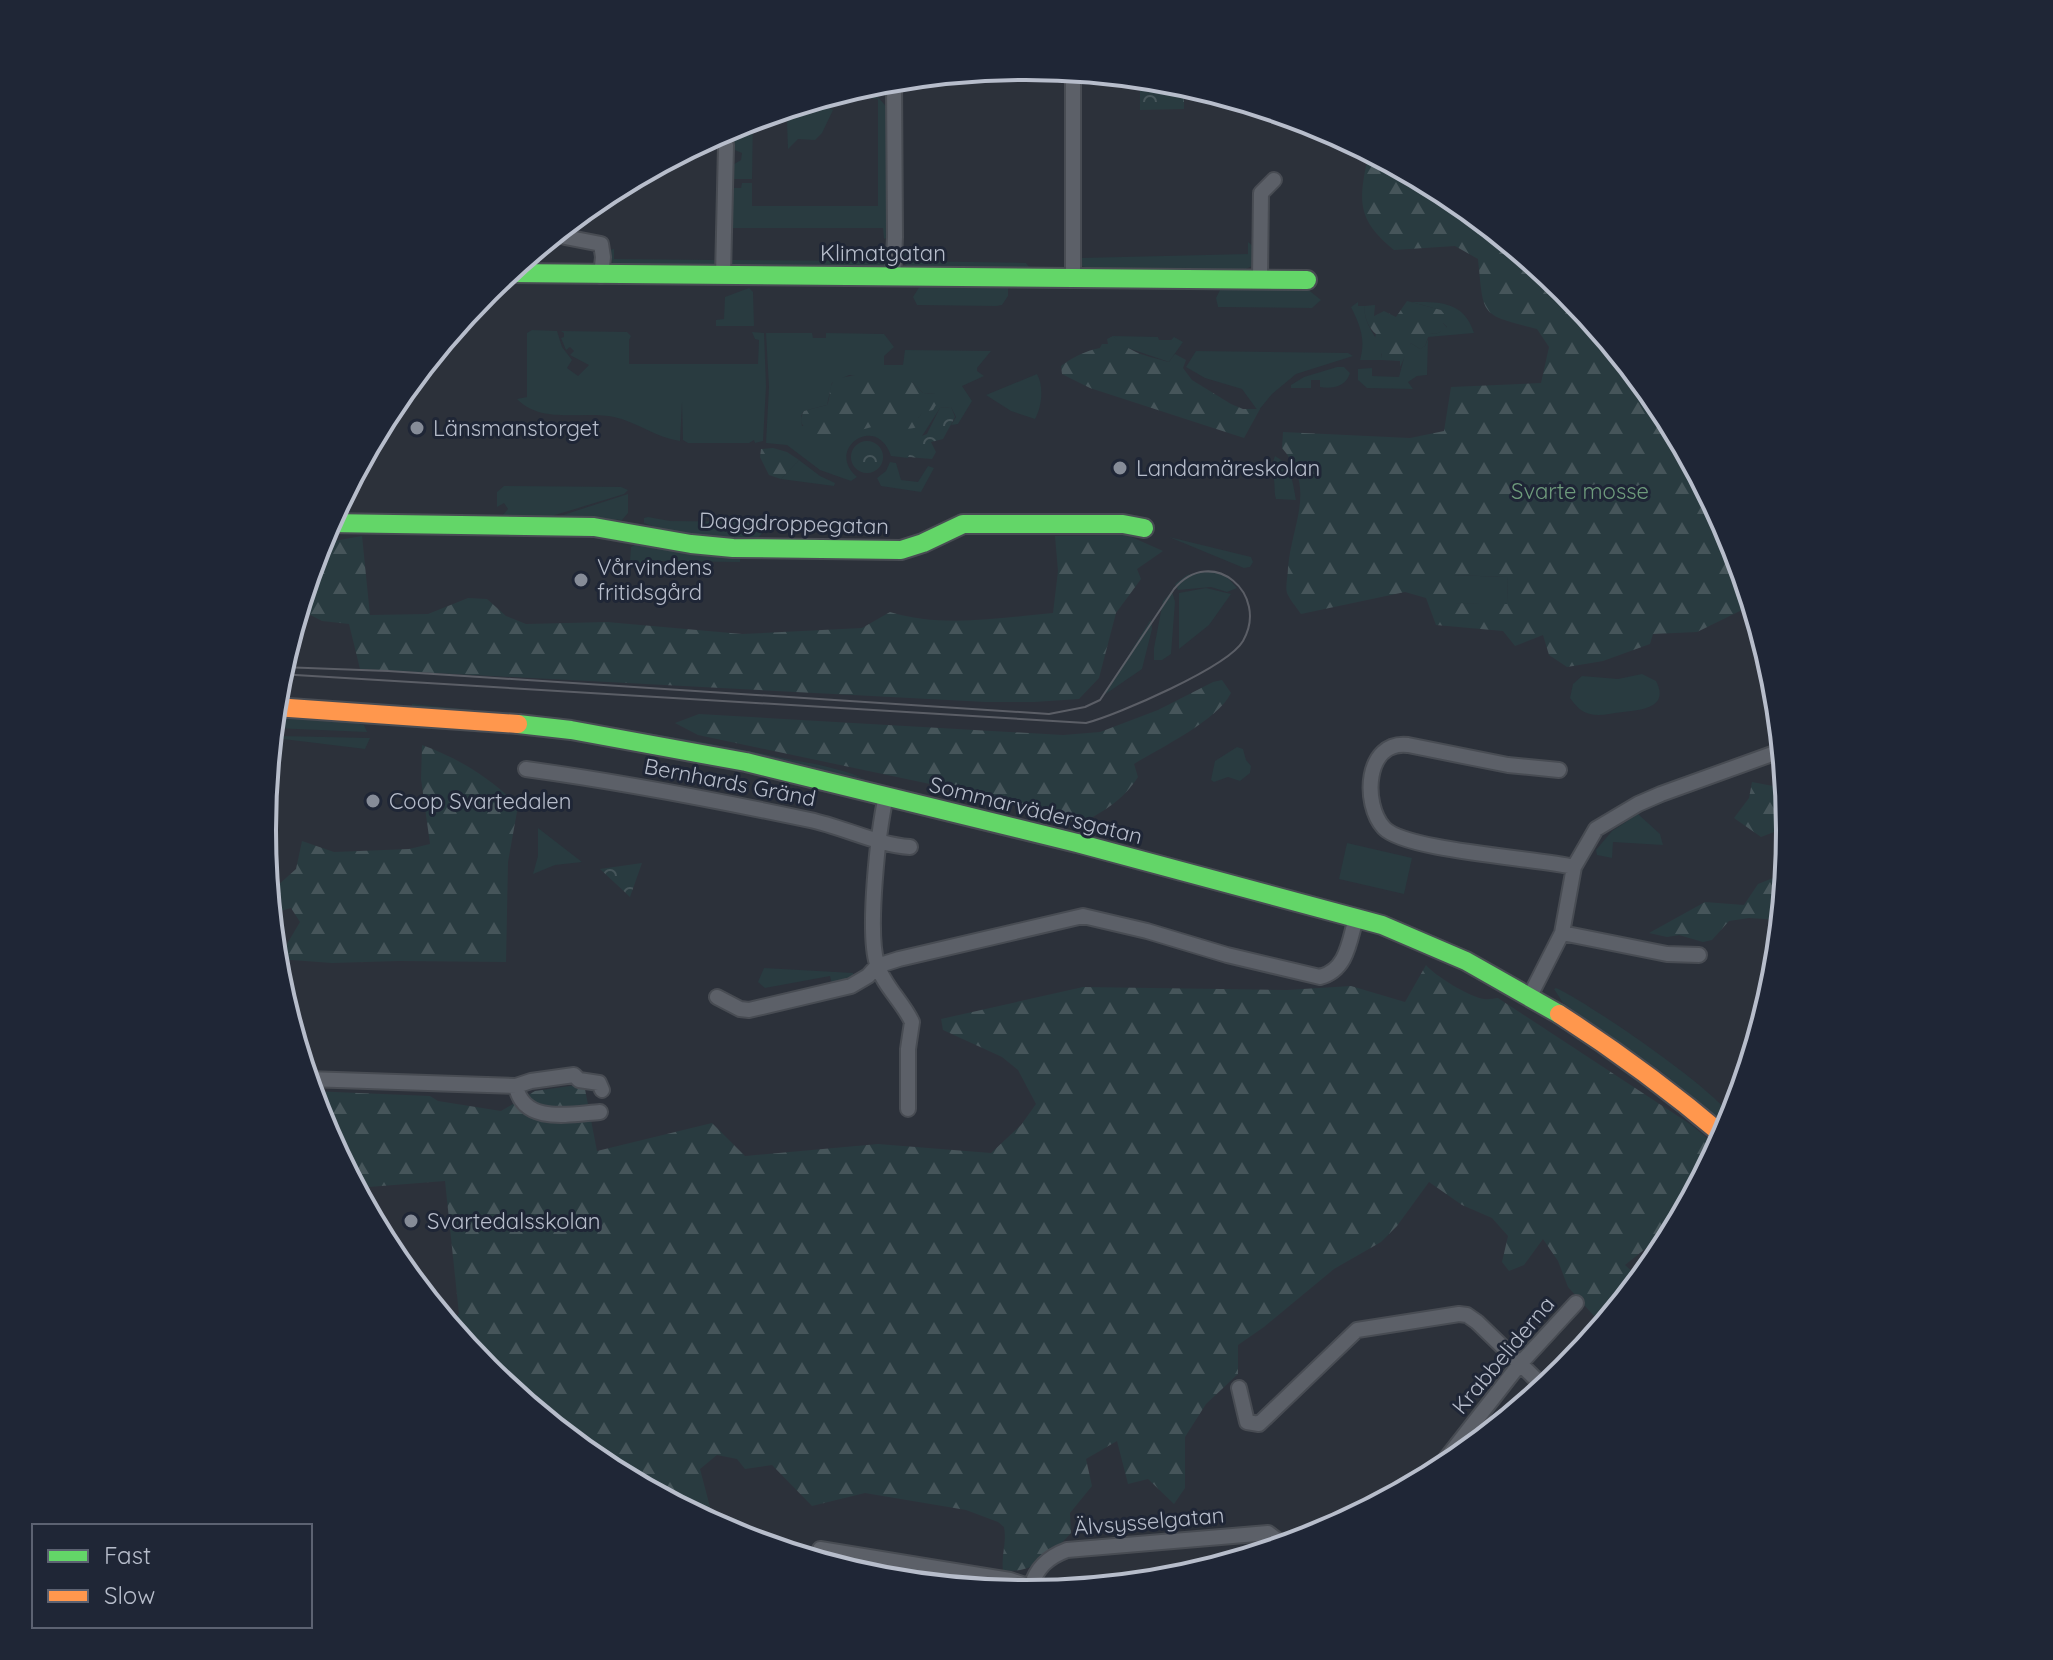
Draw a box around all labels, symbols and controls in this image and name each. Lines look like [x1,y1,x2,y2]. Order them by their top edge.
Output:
street label: Klimatgatan [820,239,946,267]
place label: Länsmanstorget [433,414,599,442]
marker: Länsmanstorget [408,419,426,437]
place label: Landamäreskolan [1136,454,1320,482]
marker: Landamäreskolan [1111,459,1129,477]
park label: Svarte mosse [1511,477,1649,505]
street label: Daggdroppegatan [698,506,890,540]
place label: Vårvindens fritidsgård [597,553,712,606]
marker: Vårvindens fritidsgård [572,571,590,589]
street label: Bernhards Gränd [642,752,818,812]
street label: Sommarvädersgatan [927,770,1145,850]
place label: Coop Svartedalen [389,787,571,815]
marker: Coop Svartedalen [364,792,382,810]
place label: Svartedalsskolan [427,1207,601,1235]
marker: Svartedalsskolan [402,1212,420,1230]
street label: Krabbeliderna [1446,1290,1560,1420]
street label: Älvsysselgatan [1072,1500,1226,1542]
legend [32,1524,312,1628]
text: Fast [104,1540,151,1570]
text: Slow [104,1580,155,1610]

